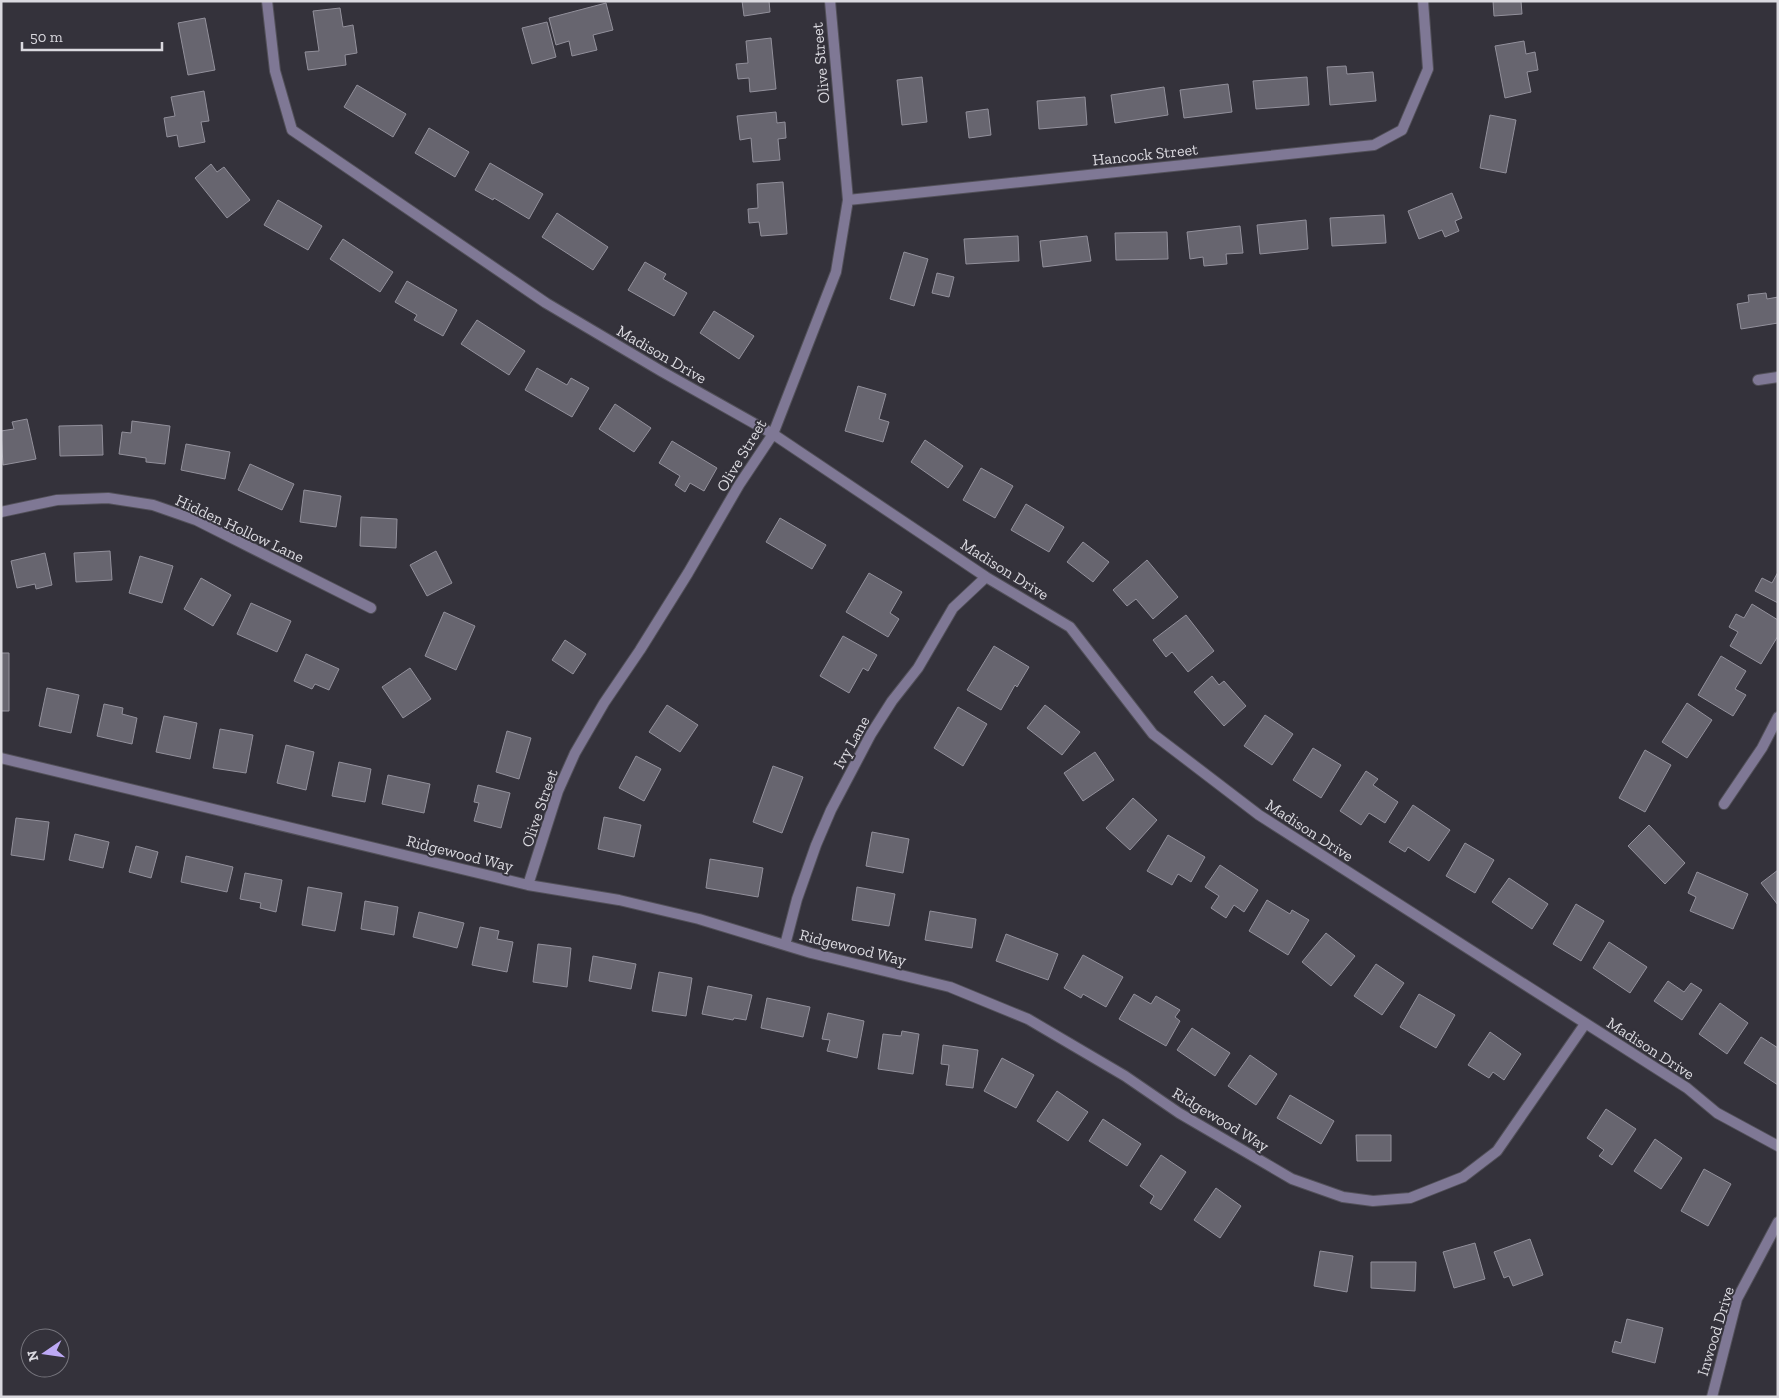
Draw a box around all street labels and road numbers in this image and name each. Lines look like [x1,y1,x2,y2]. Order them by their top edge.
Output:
street label: Olive Street [807,22,833,104]
street label: Hancock Street [1091,140,1199,169]
street label: Madison Drive [613,321,710,388]
street label: Olive Street [712,416,771,495]
street label: Hidden Hollow Lane [173,490,307,567]
street label: Madison Drive [957,535,1052,604]
street label: Ivy Lane [829,713,874,772]
street label: Olive Street [517,767,562,850]
street label: Madison Drive [1262,795,1357,866]
street label: Ridgewood Way [404,831,516,876]
street label: Ridgewood Way [797,925,909,970]
street label: Madison Drive [1603,1013,1698,1084]
street label: Ridgewood Way [1169,1083,1273,1156]
street label: Inwood Drive [1693,1284,1738,1378]

